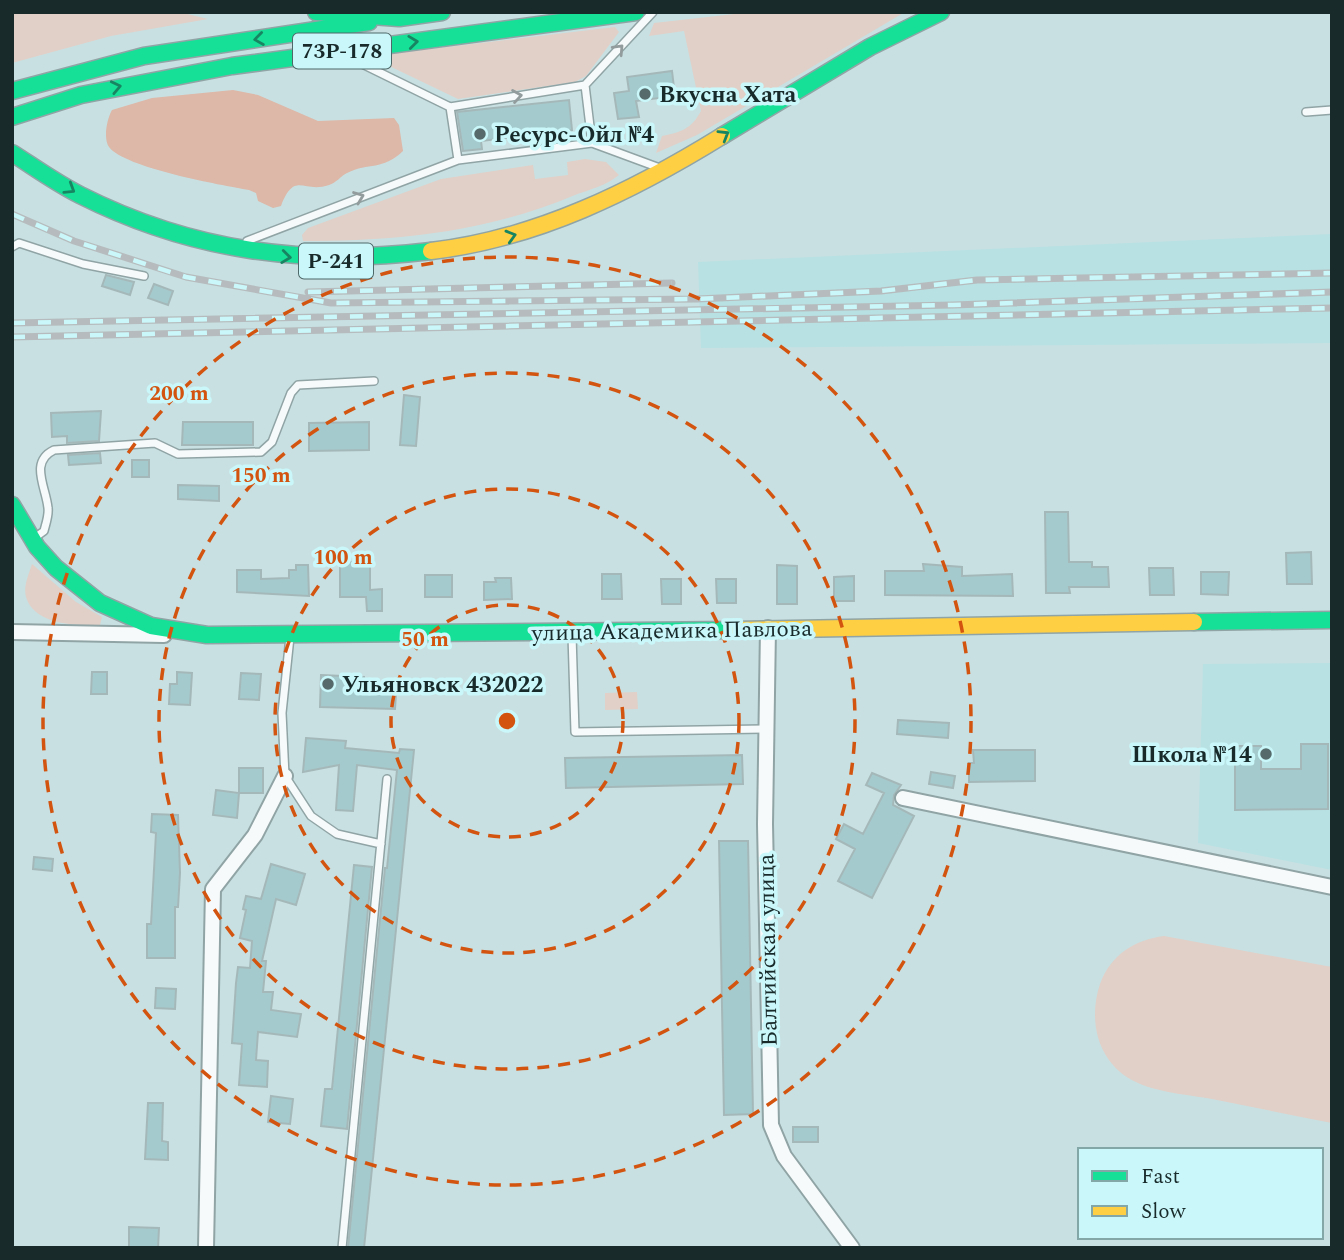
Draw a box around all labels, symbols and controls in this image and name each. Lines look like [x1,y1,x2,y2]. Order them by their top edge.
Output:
one-way arrow [253,31,265,46]
road number: 73Р-178 [293,34,391,68]
one-way arrow [407,34,419,49]
one-way arrow [610,44,623,57]
place label: Вкусна Хата [659,78,797,113]
one-way arrow [110,81,122,96]
marker: Вкусна Хата [637,86,653,102]
one-way arrow [511,89,523,104]
place label: Ресурс-Ойл №4 [494,118,654,153]
marker: Ресурс-Ойл №4 [472,126,488,142]
one-way arrow [717,130,730,143]
one-way arrow [63,180,76,193]
one-way arrow [353,192,365,206]
one-way arrow [504,230,516,244]
road number: Р-241 [299,244,373,278]
one-way arrow [280,249,291,264]
text: 200 m [149,378,209,410]
text: 150 m [231,460,291,492]
text: 100 m [313,542,373,574]
street label: улица Академика Павлова [530,612,813,651]
text: 50 m [401,624,449,656]
place label: Ульяновск 432022 [342,668,543,703]
marker: Ульяновск 432022 [320,676,336,692]
centre of rings [495,709,519,733]
place label: Школа №14 [1132,738,1252,773]
marker: Школа №14 [1258,746,1274,762]
street label: Балтийская улица [749,853,788,1047]
legend [1078,1148,1323,1239]
text: Fast [1141,1161,1180,1193]
text: Slow [1141,1196,1187,1228]

